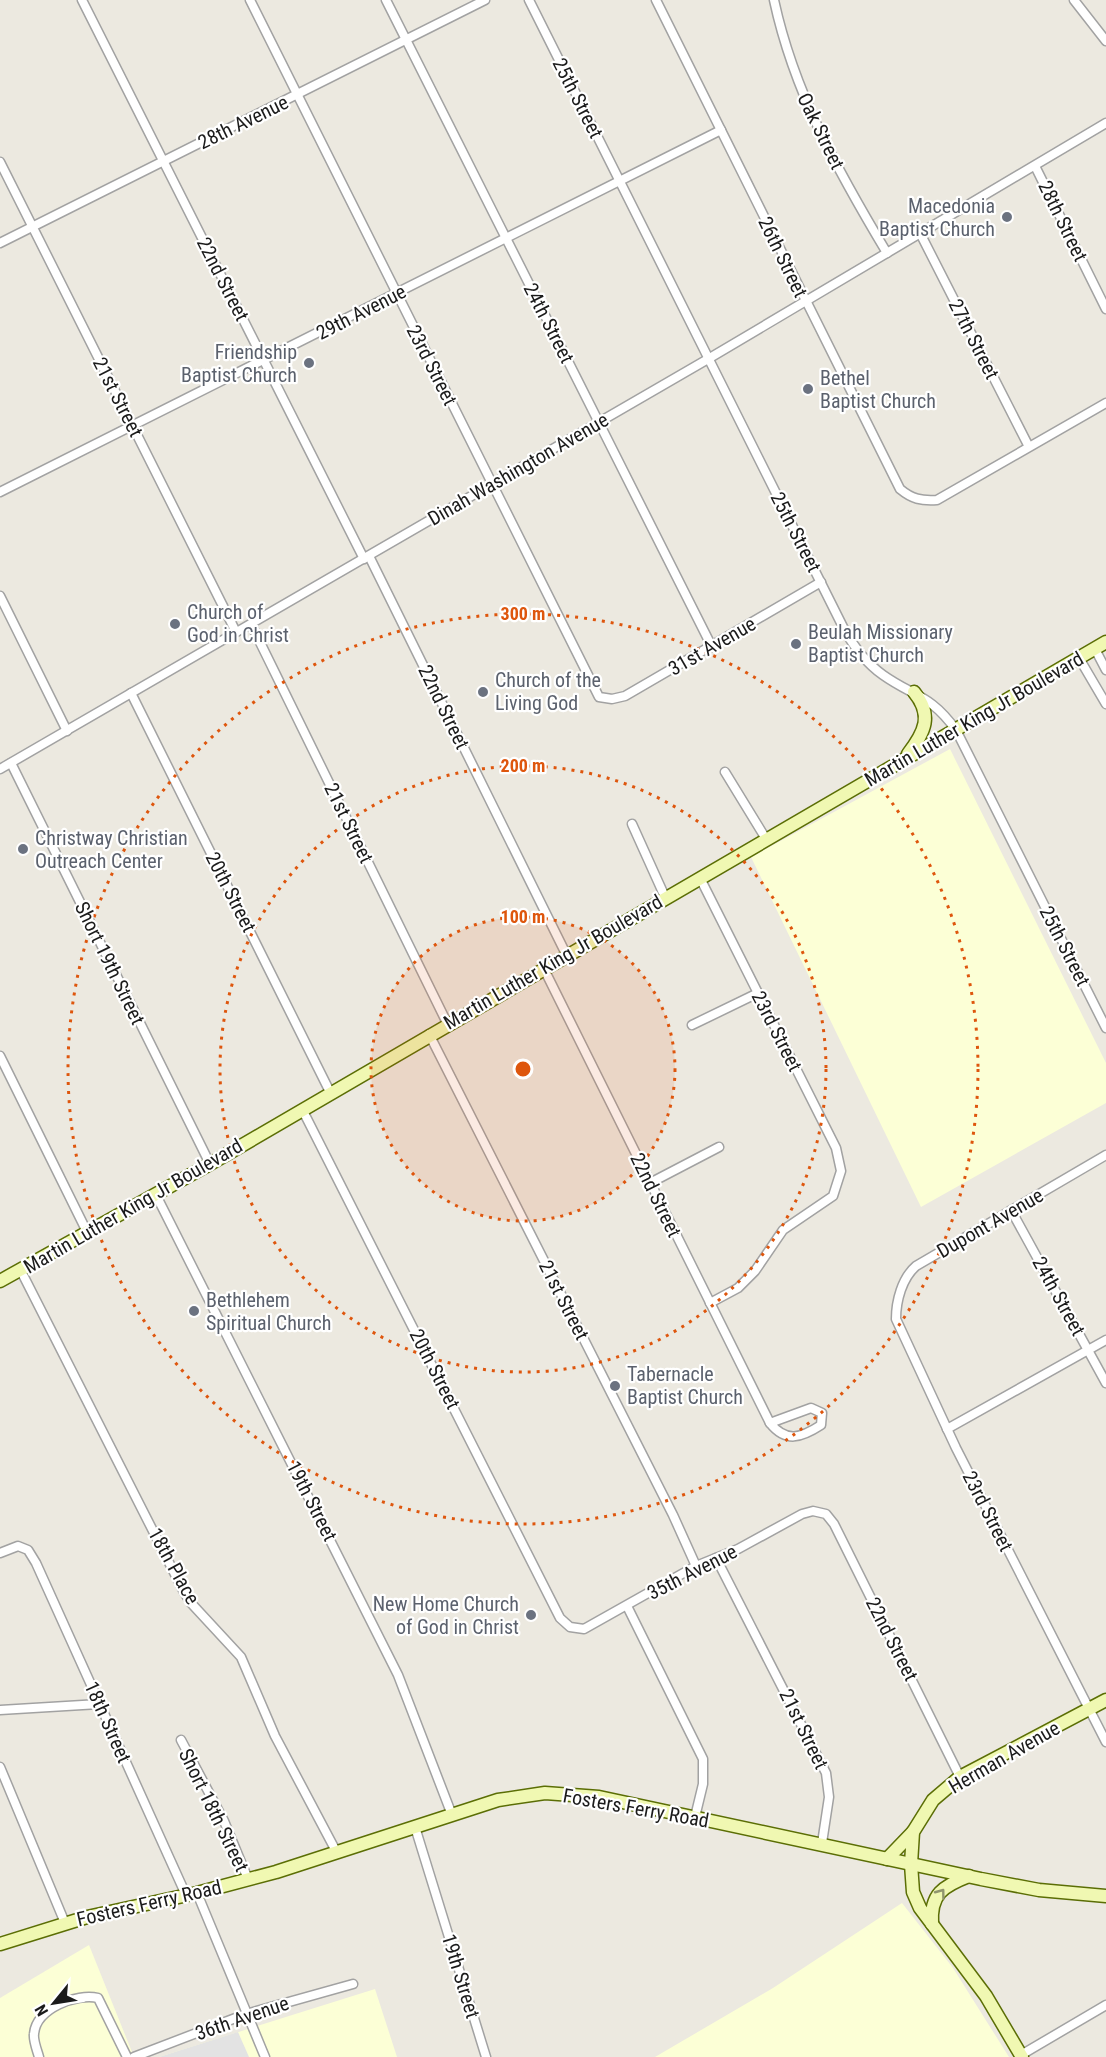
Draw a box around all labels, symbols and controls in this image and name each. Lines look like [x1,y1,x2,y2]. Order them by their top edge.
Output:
street label: 25th Street [548,54,608,142]
street label: Oak Street [792,89,850,173]
street label: 28th Avenue [194,90,292,154]
street label: 28th Street [1033,177,1093,265]
place label: Macedonia Baptist Church [879,194,995,241]
marker: Macedonia Baptist Church [1000,210,1014,224]
street label: 26th Street [753,213,813,301]
street label: 22nd Street [192,233,254,325]
street label: 29th Avenue [312,279,410,345]
street label: 24th Street [519,279,579,367]
street label: 27th Street [944,295,1004,383]
street label: 23rd Street [402,321,462,409]
place label: Friendship Baptist Church [181,340,297,387]
street label: 21st Street [88,353,148,441]
marker: Friendship Baptist Church [302,356,316,370]
place label: Bethel Baptist Church [820,366,936,413]
marker: Bethel Baptist Church [801,382,815,396]
street label: Dinah Washington Avenue [423,407,613,531]
street label: 25th Street [766,488,826,576]
place label: Church of God in Christ [187,600,289,647]
text: 300 m [501,603,545,624]
street label: 31st Avenue [664,611,760,681]
marker: Church of God in Christ [168,617,182,631]
place label: Beulah Missionary Baptist Church [808,620,953,667]
marker: Beulah Missionary Baptist Church [789,637,803,651]
street label: Martin Luther King Jr Boulevard [860,646,1088,792]
street label: 22nd Street [413,661,475,753]
place label: Church of the Living God [495,668,601,715]
marker: Church of the Living God [476,685,490,699]
text: 200 m [501,755,545,776]
street label: 21st Street [319,779,379,867]
place label: Christway Christian Outreach Center [35,826,188,873]
marker: Christway Christian Outreach Center [16,842,30,856]
street label: 20th Street [201,848,261,936]
street label: Martin Luther King Jr Boulevard [439,889,667,1035]
street label: Short 19th Street [70,898,150,1029]
street label: 25th Street [1035,902,1095,990]
text: 100 m [501,906,545,927]
street label: 23rd Street [747,987,807,1075]
centre of rings [513,1059,533,1079]
street label: Martin Luther King Jr Boulevard [19,1133,247,1279]
street label: 22nd Street [625,1149,687,1241]
street label: Dupont Avenue [933,1183,1047,1263]
street label: 24th Street [1027,1252,1091,1340]
street label: 21st Street [534,1256,594,1344]
place label: Bethlehem Spiritual Church [206,1288,331,1335]
marker: Bethlehem Spiritual Church [187,1304,201,1318]
street label: 20th Street [405,1325,465,1413]
place label: Tabernacle Baptist Church [627,1362,743,1409]
marker: Tabernacle Baptist Church [608,1379,622,1393]
street label: 19th Street [282,1457,342,1545]
street label: 23rd Street [958,1467,1018,1555]
street label: 18th Place [143,1524,205,1608]
street label: 35th Avenue [643,1539,741,1605]
place label: New Home Church of God in Christ [373,1592,519,1639]
street label: 22nd Street [861,1593,923,1685]
marker: New Home Church of God in Christ [524,1608,538,1622]
street label: 18th Street [79,1677,137,1767]
street label: 21st Street [774,1685,834,1773]
street label: Herman Avenue [944,1716,1064,1798]
street label: Short 18th Street [174,1745,254,1876]
street label: Fosters Ferry Road [561,1783,711,1833]
street label: Fosters Ferry Road [74,1875,224,1931]
one-way arrow [933,1889,944,1900]
street label: 19th Street [437,1931,485,2021]
north arrow [24,1973,84,2033]
street label: 36th Avenue [192,1991,292,2045]
text: N [31,2001,52,2019]

